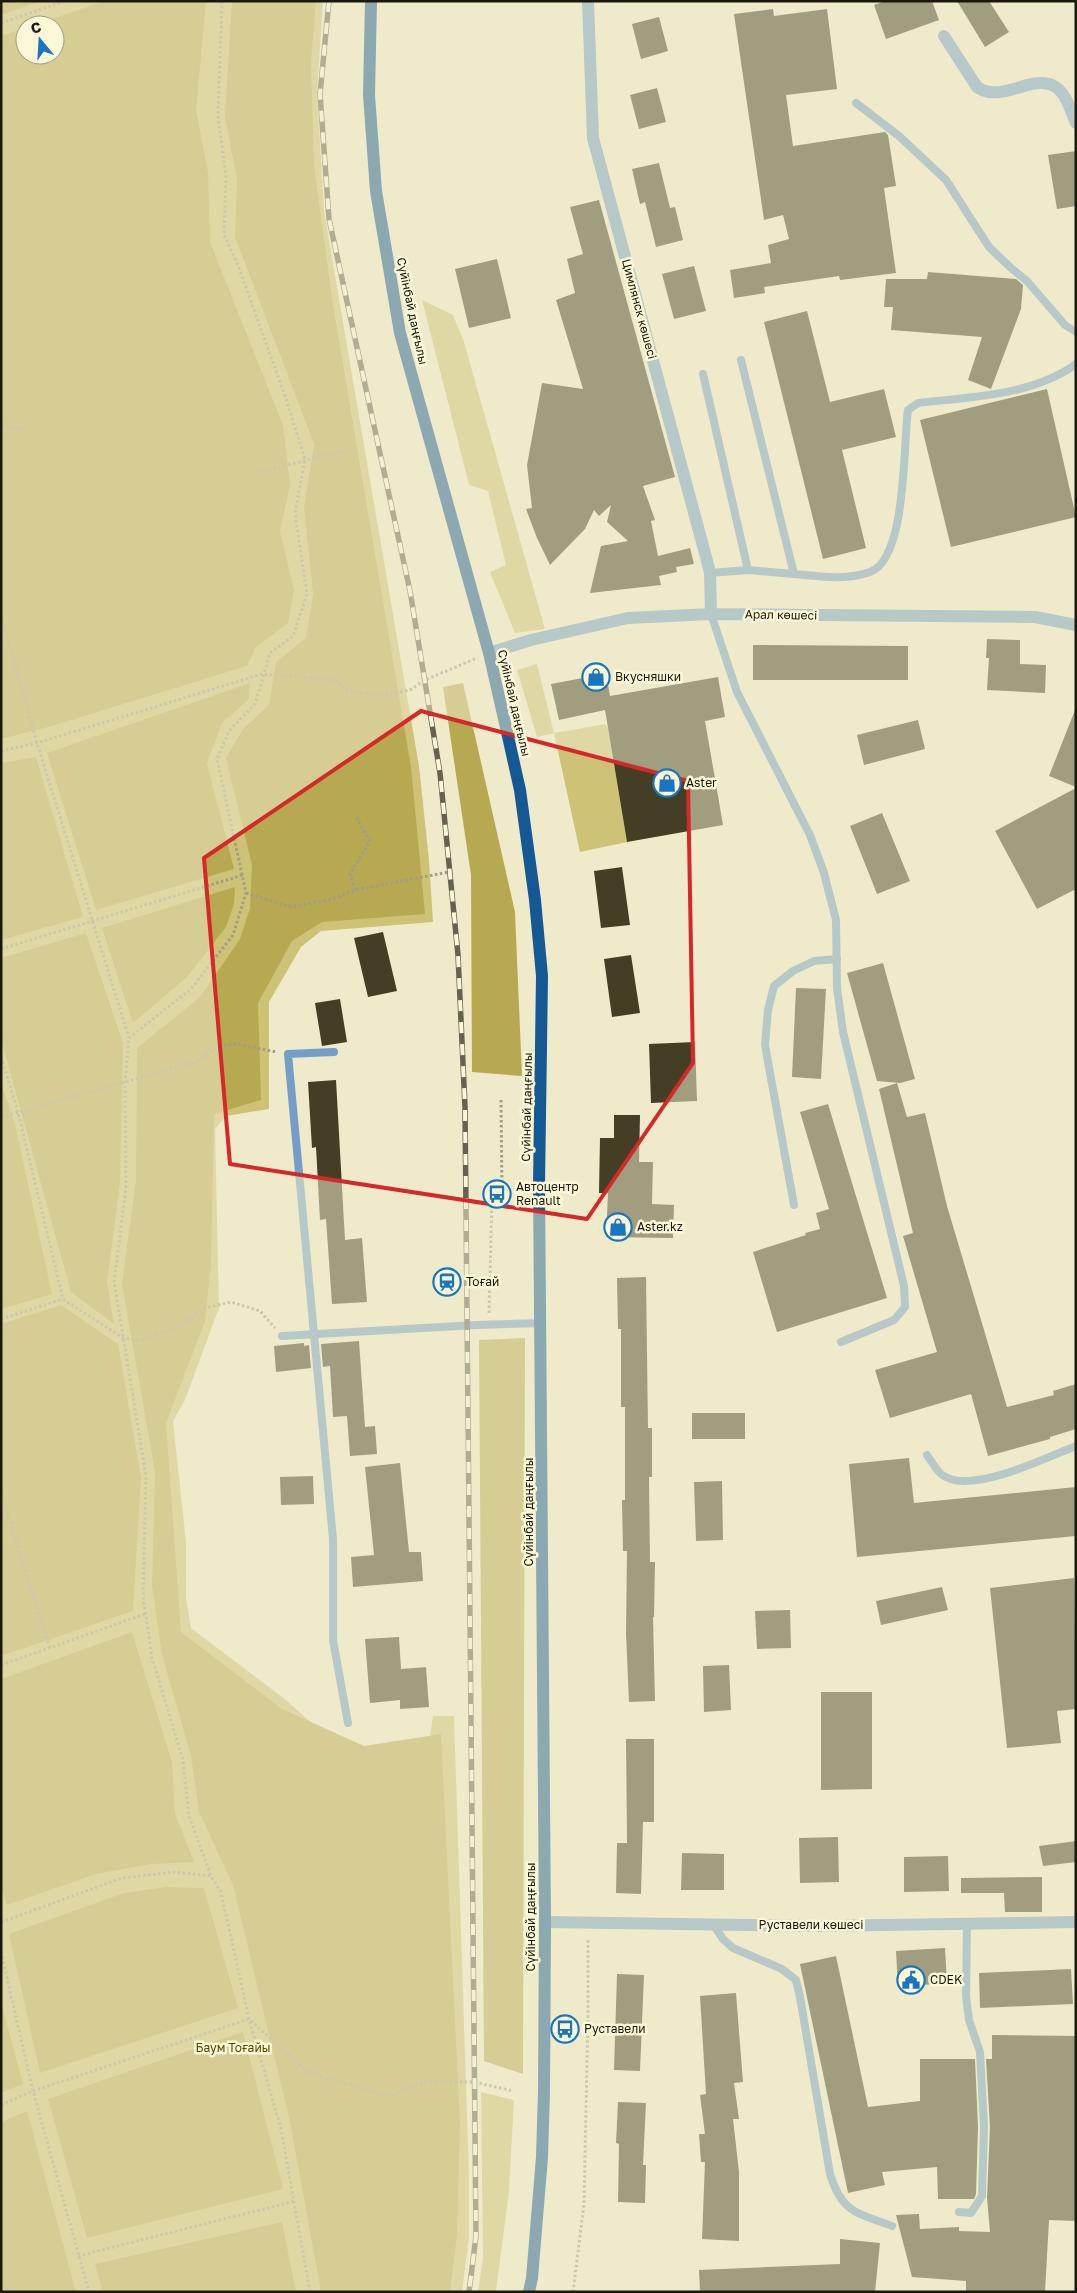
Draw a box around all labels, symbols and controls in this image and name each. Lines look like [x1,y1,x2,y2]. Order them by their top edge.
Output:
north arrow [15,15,65,65]
text: С [28,18,43,37]
street label: Сүйінбай даңғылы [394,256,431,366]
street label: Цимлянск көшесі [619,257,660,361]
street label: Арал көшесі [745,606,817,623]
street label: Сүйінбай даңғылы [495,648,534,758]
shop icon: Вкусняшки [581,662,611,692]
place label: Вкусняшки [615,669,681,684]
shop icon: Aster [652,768,682,798]
place label: Aster [686,775,717,790]
street label: Сүйінбай даңғылы [518,1052,535,1162]
bus stop icon: Автоцентр Renault [482,1179,512,1209]
place label: Автоцентр Renault [516,1179,579,1208]
shop icon: Aster.kz [603,1212,633,1242]
place label: Aster.kz [637,1219,683,1234]
station icon: Тоғай [432,1267,462,1297]
place label: Тоғай [466,1274,499,1289]
street label: Сүйінбай даңғылы [521,1457,536,1567]
street label: Сүйінбай даңғылы [523,1862,538,1972]
street label: Руставели көшесі [759,1917,863,1932]
public building icon: CDEK [896,1965,926,1995]
place label: CDEK [930,1972,962,1987]
bus stop icon: Руставели [550,2014,580,2044]
place label: Руставели [584,2021,646,2036]
park label: Баум Тоғайы [195,2040,271,2055]

